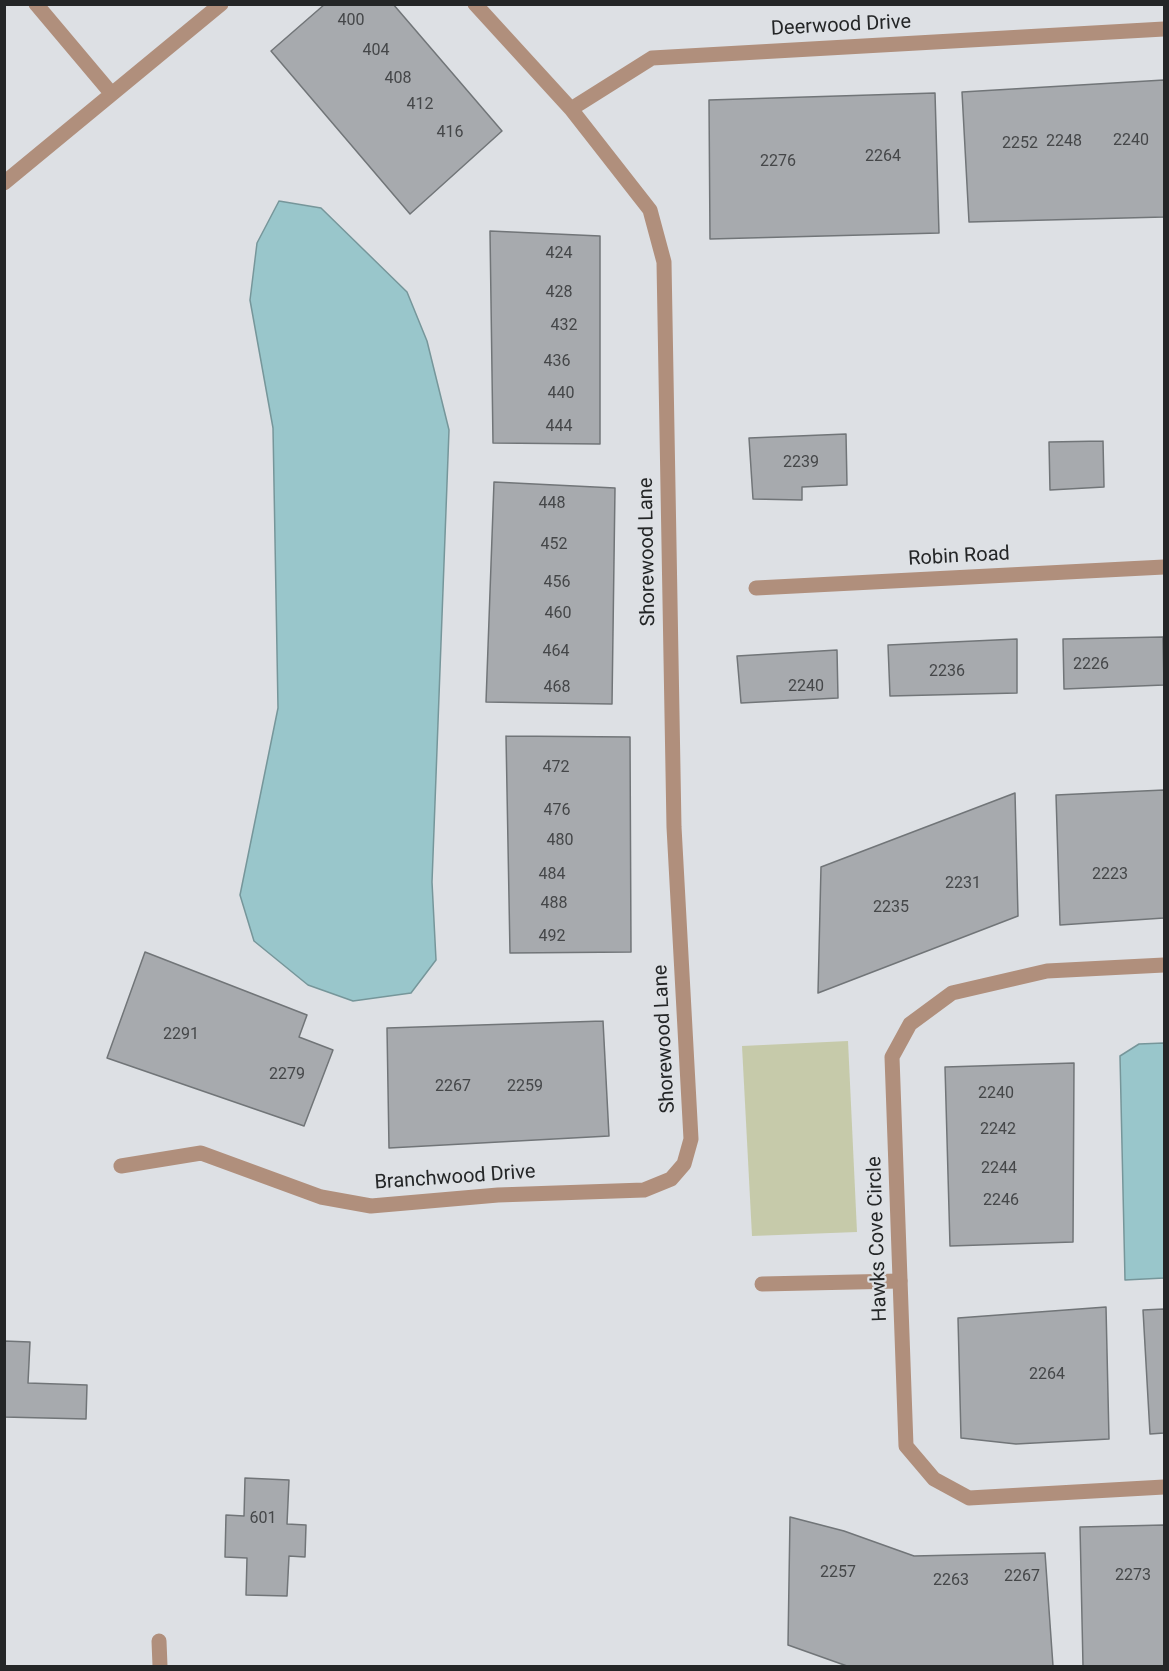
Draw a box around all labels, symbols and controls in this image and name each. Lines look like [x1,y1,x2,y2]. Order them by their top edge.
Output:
street label: Deerwood Drive [770,10,912,42]
house number: 400 [338,11,364,31]
house number: 404 [363,41,389,61]
house number: 408 [385,69,411,89]
house number: 412 [407,95,433,115]
house number: 416 [437,123,463,143]
house number: 2240 [1113,131,1149,151]
house number: 2248 [1046,132,1082,152]
house number: 2252 [1002,134,1038,154]
house number: 2264 [865,147,901,167]
house number: 2276 [760,152,796,172]
house number: 424 [546,244,572,264]
house number: 428 [546,283,572,303]
house number: 432 [551,316,577,336]
house number: 436 [544,352,570,372]
house number: 440 [548,384,574,404]
house number: 444 [546,417,572,437]
house number: 2239 [783,453,819,473]
street label: Shorewood Lane [635,477,661,627]
house number: 448 [539,494,565,514]
house number: 452 [541,535,567,555]
street label: Robin Road [908,542,1010,572]
house number: 456 [544,573,570,593]
house number: 460 [545,604,571,624]
house number: 464 [543,642,569,662]
house number: 2226 [1073,655,1109,675]
house number: 2236 [929,662,965,682]
house number: 2240 [788,677,824,697]
house number: 468 [544,678,570,698]
house number: 472 [543,758,569,778]
house number: 476 [544,801,570,821]
house number: 480 [547,831,573,851]
house number: 484 [539,865,565,885]
house number: 2223 [1092,865,1128,885]
house number: 2231 [945,874,981,894]
house number: 488 [541,894,567,914]
house number: 2235 [873,898,909,918]
house number: 492 [539,927,565,947]
street label: Shorewood Lane [649,964,681,1114]
house number: 2291 [163,1025,199,1045]
house number: 2279 [269,1065,305,1085]
house number: 2267 [435,1077,471,1097]
house number: 2259 [507,1077,543,1097]
house number: 2240 [978,1084,1014,1104]
house number: 2242 [980,1120,1016,1140]
street label: Hawks Cove Circle [863,1156,893,1322]
house number: 2244 [981,1159,1017,1179]
street label: Branchwood Drive [374,1160,536,1196]
house number: 2246 [983,1191,1019,1211]
house number: 2264 [1029,1365,1065,1385]
house number: 601 [250,1509,276,1529]
house number: 2257 [820,1563,856,1583]
house number: 2273 [1115,1566,1151,1586]
house number: 2267 [1004,1567,1040,1587]
house number: 2263 [933,1571,969,1591]

